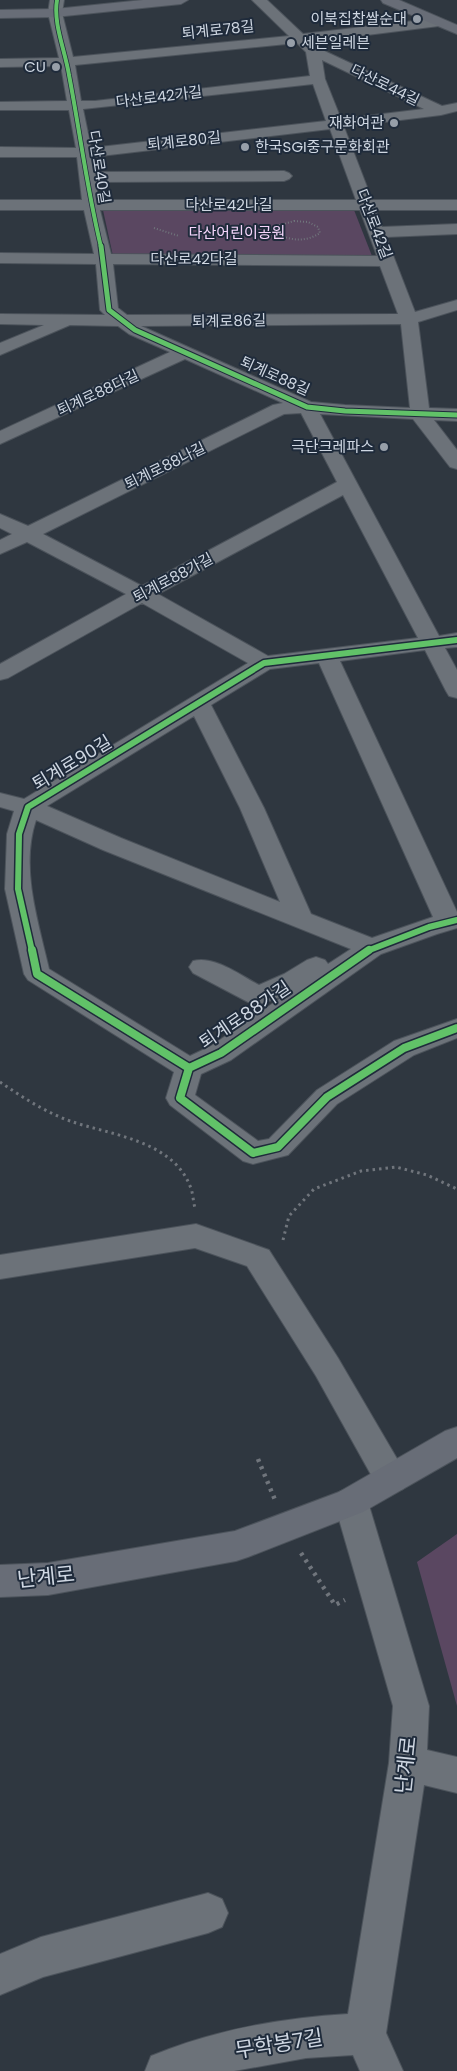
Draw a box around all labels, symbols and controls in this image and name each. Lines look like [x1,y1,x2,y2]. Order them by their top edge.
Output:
place label: 이북집찹쌀순대 [310,8,407,29]
marker: 이북집찹쌀순대 [411,13,423,25]
street label: 퇴계로78길 [181,15,255,44]
place label: 세븐일레븐 [301,32,370,53]
marker: 세븐일레븐 [285,37,297,49]
place label: CU [24,56,46,77]
street label: 다산로44길 [347,59,423,110]
marker: CU [50,61,62,73]
street label: 다산로42가길 [114,81,203,112]
place label: 재화여관 [329,112,384,133]
marker: 재화여관 [388,117,400,129]
street label: 퇴계로80길 [146,126,222,155]
street label: 다산로40길 [83,129,116,205]
place label: 한국SGI중구문화회관 [255,136,390,157]
marker: 한국SGI중구문화회관 [239,141,251,153]
street label: 다산로42길 [352,186,397,262]
street label: 다산로42나길 [185,194,273,215]
park label: 다산어린이공원 [189,222,285,243]
street label: 다산로42다길 [150,248,238,269]
street label: 퇴계로86길 [192,309,266,332]
street label: 퇴계로88길 [237,351,313,400]
street label: 퇴계로88다길 [54,364,142,421]
place label: 극단크레파스 [291,436,374,457]
street label: 퇴계로88나길 [121,437,209,494]
marker: 극단크레파스 [378,441,390,453]
street label: 퇴계로88가길 [129,548,217,607]
street label: 퇴계로90길 [27,729,116,796]
street label: 퇴계로88가길 [194,975,295,1054]
street label: 난계로 [16,1559,76,1594]
street label: 난계로 [388,1735,423,1795]
street label: 무학봉7길 [233,2022,325,2065]

